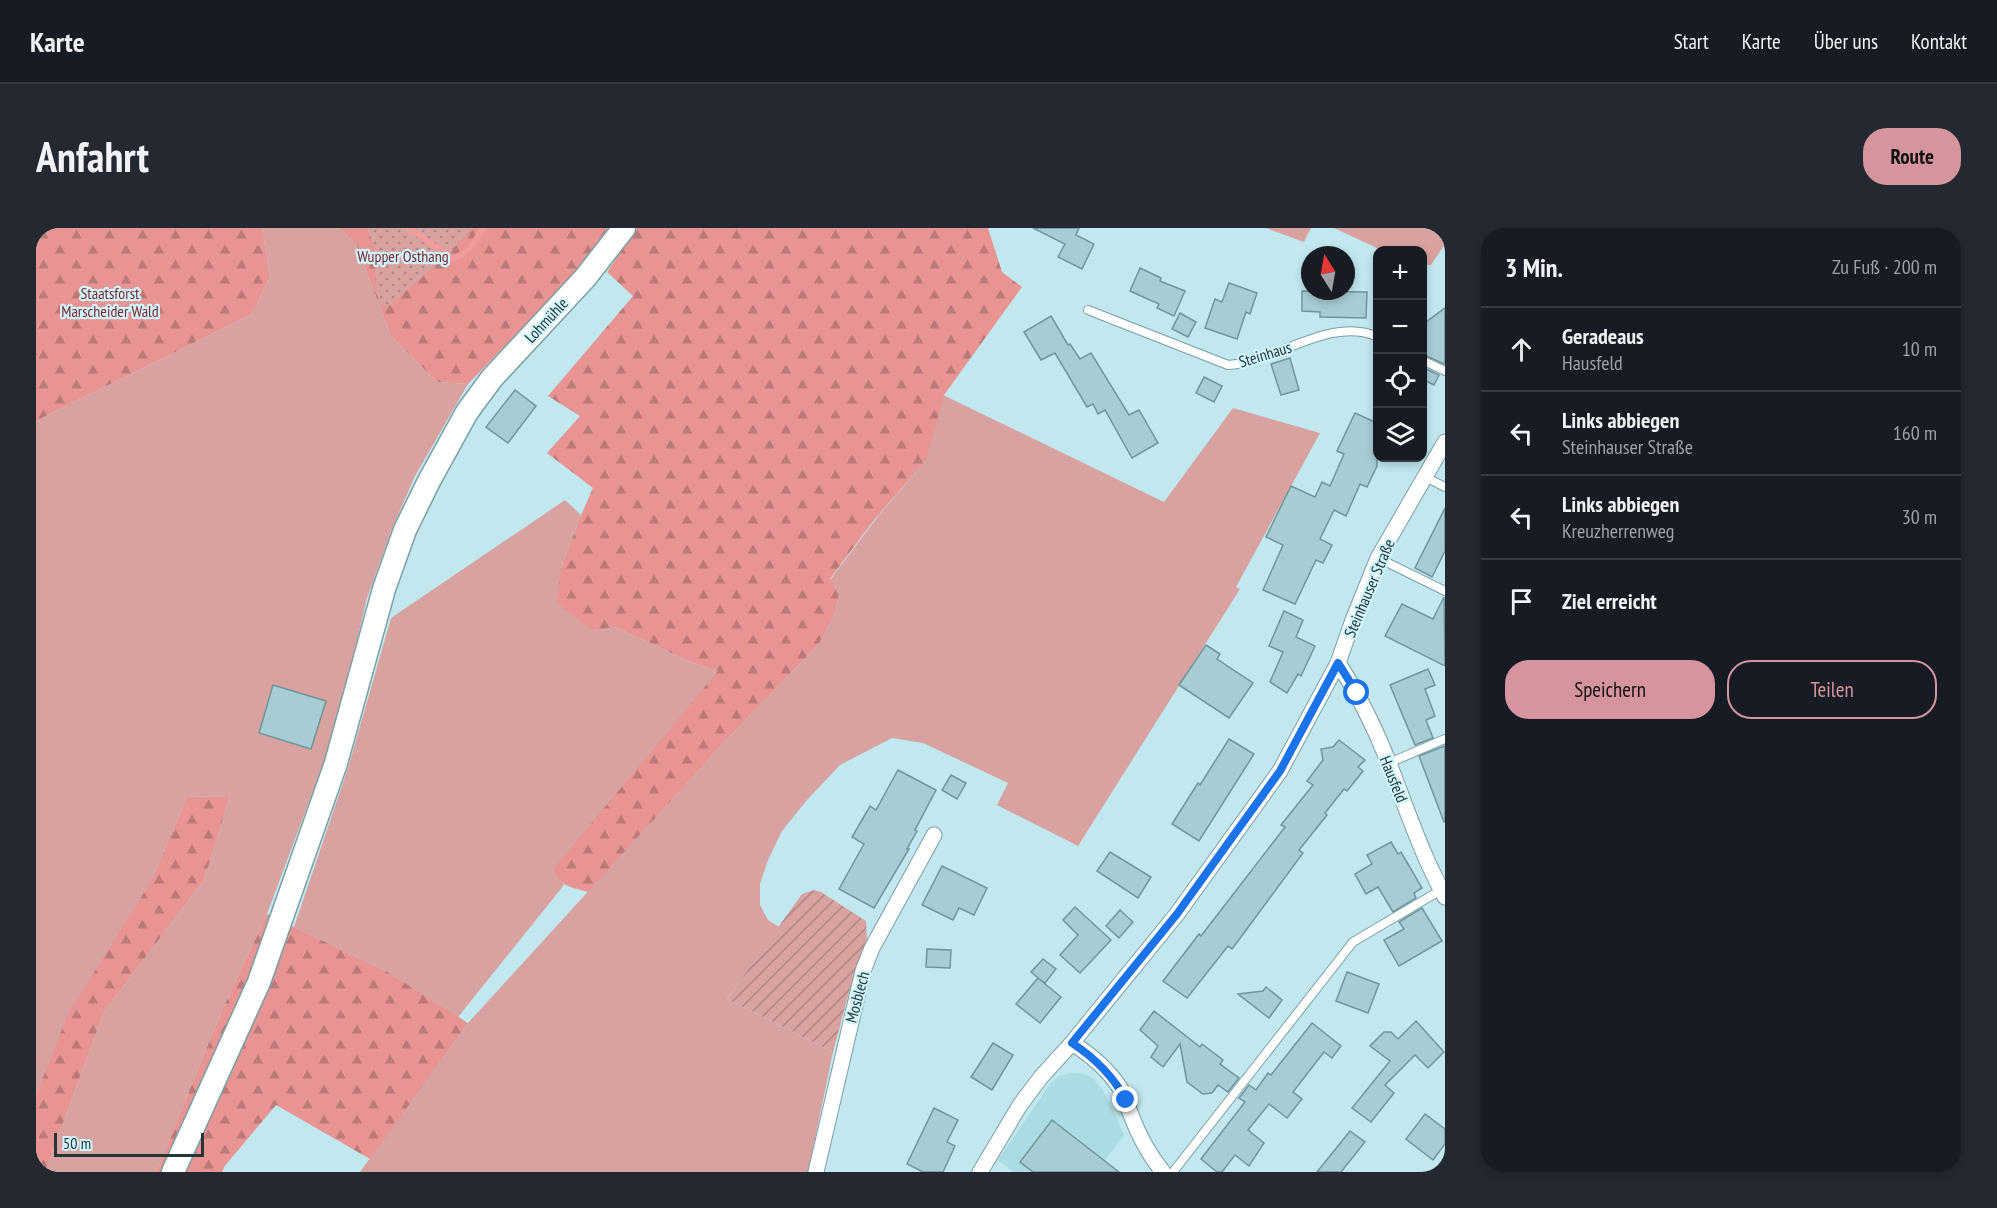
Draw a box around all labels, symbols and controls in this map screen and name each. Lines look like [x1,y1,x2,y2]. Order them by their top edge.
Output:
text: Karte [30,23,85,60]
text: Start [1674,28,1709,55]
text: Karte [1742,28,1781,55]
text: Über uns [1814,28,1878,55]
text: Kontakt [1911,28,1967,55]
button: Route [1863,128,1961,185]
text: Anfahrt [36,129,149,184]
park label: Wupper Osthang [357,246,449,266]
north arrow [1301,246,1355,300]
map controls [1373,246,1427,462]
button: + [1373,246,1427,300]
text: 3 Min. [1505,251,1563,284]
text: Zu Fuß · 200 m [1832,254,1937,280]
park label: Staatsforst Marscheider Wald [61,283,159,321]
street label: Lohmühle [520,293,572,347]
button: − [1373,300,1427,354]
text: Geradeaus [1562,322,1644,350]
icon: ahead [1505,333,1538,366]
text: 10 m [1902,336,1937,362]
street label: Steinhaus [1236,337,1294,371]
text: Hausfeld [1562,350,1623,376]
button: locate [1373,354,1427,408]
text: Links abbiegen [1562,406,1679,434]
button: layers [1373,408,1427,462]
icon: left [1505,417,1538,450]
text: 160 m [1893,420,1937,446]
text: Steinhauser Straße [1562,434,1693,460]
text: Links abbiegen [1562,490,1679,518]
icon: left [1505,501,1538,534]
text: 30 m [1902,504,1937,530]
text: Kreuzherrenweg [1562,518,1674,544]
street label: Steinhauser Straße [1339,536,1399,640]
icon: arrive [1505,585,1538,618]
text: Ziel erreicht [1562,587,1657,615]
button: Speichern [1505,660,1715,719]
button: Teilen [1727,660,1937,719]
route start [1343,679,1369,705]
street label: Hausfeld [1376,753,1412,805]
street label: Mosblech [841,969,873,1025]
route end [1112,1086,1138,1112]
scale bar [54,1130,204,1158]
text: 50 m [63,1133,91,1153]

